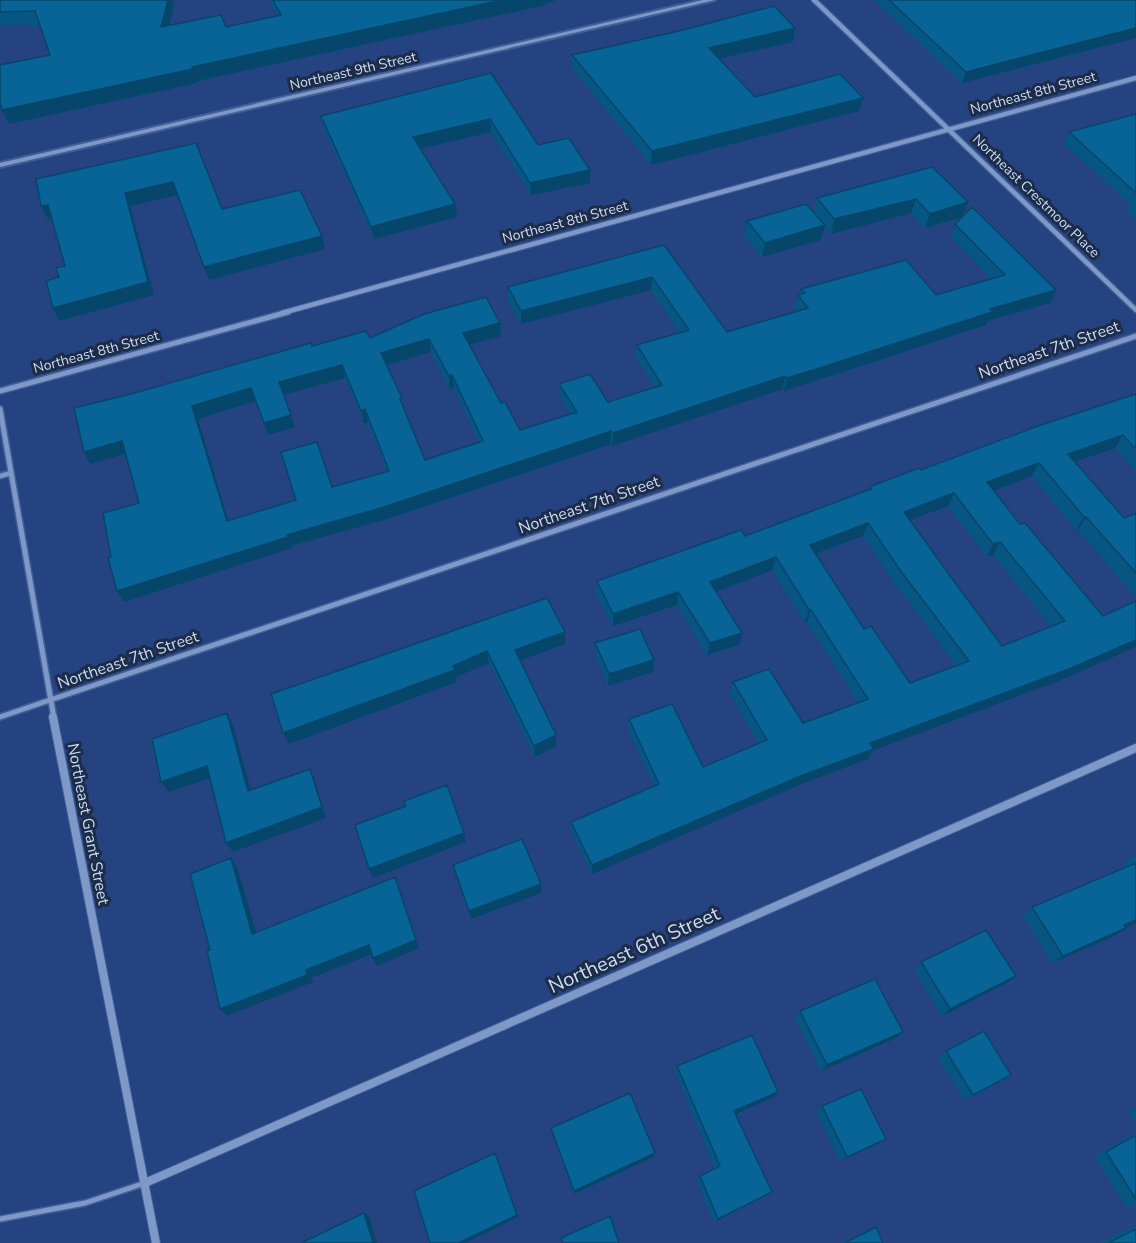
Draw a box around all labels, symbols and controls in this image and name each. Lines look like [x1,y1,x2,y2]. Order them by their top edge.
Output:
street label: Northeast 9th Street [288,47,418,95]
street label: Northeast 8th Street [968,67,1098,119]
street label: Northeast Crestmoor Place [968,130,1104,262]
street label: Northeast 8th Street [500,196,630,248]
street label: Northeast 7th Street [975,315,1123,384]
street label: Northeast 8th Street [31,326,161,378]
street label: Northeast 7th Street [515,470,663,539]
street label: Northeast 7th Street [54,625,202,694]
street label: Northeast Grant Street [62,741,115,907]
street label: Northeast 6th Street [544,900,725,1000]

